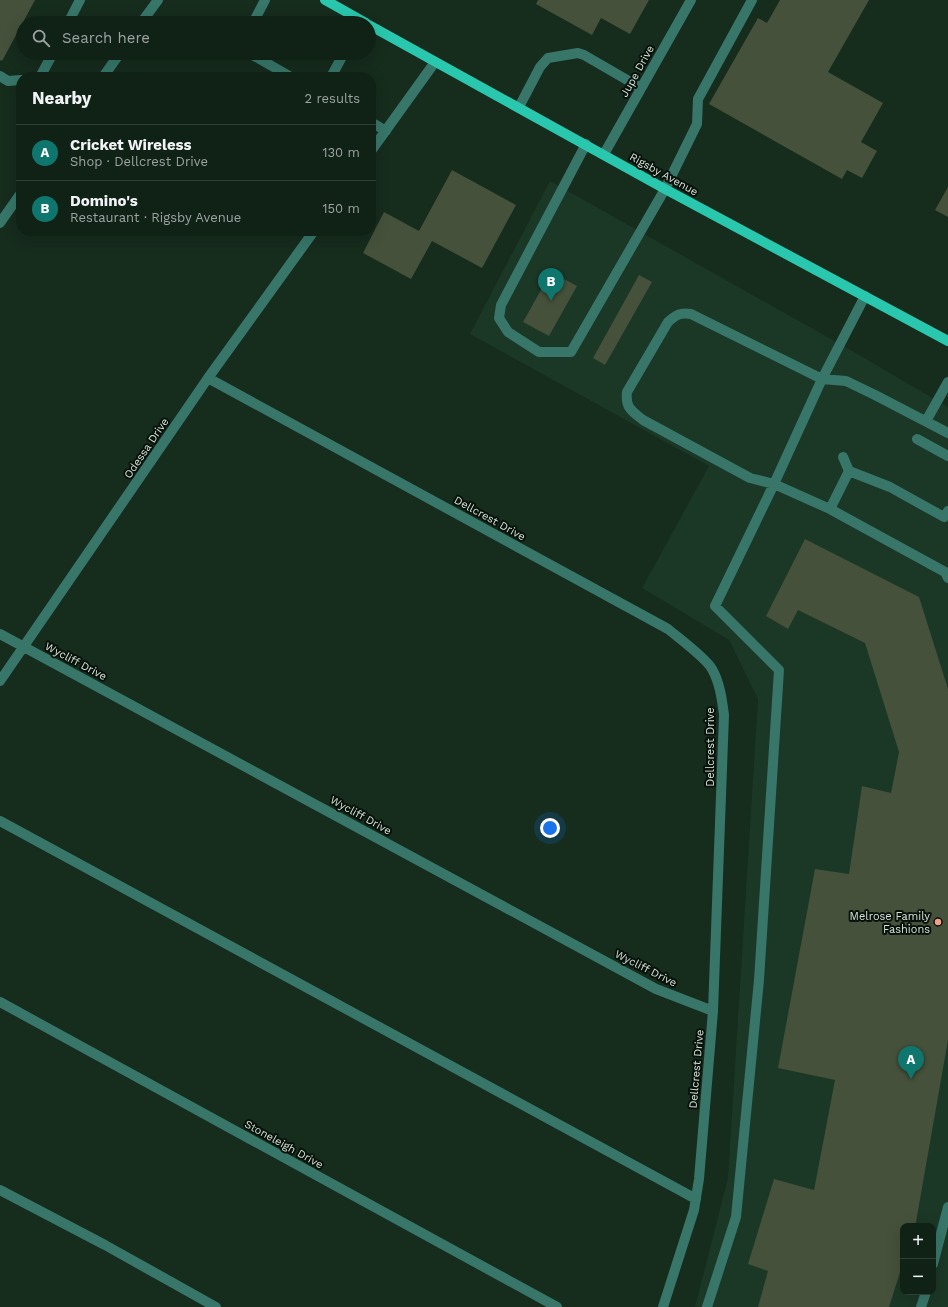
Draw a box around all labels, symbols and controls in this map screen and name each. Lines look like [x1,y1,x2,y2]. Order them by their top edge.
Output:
search box [16,16,376,60]
icon: search [30,27,52,49]
text: Search here [62,29,150,47]
street label: Jupe Drive [618,43,657,99]
text: Nearby [32,88,91,108]
text: 2 results [305,91,360,106]
text: Cricket Wireless [70,136,192,154]
text: A [41,145,49,160]
text: 130 m [322,145,360,160]
street label: Rigsby Avenue [627,150,700,199]
text: Shop · Dellcrest Drive [70,154,208,169]
text: Domino's [70,192,138,210]
text: B [41,201,49,216]
text: 150 m [322,201,360,216]
text: Restaurant · Rigsby Avenue [70,210,241,225]
pin: B [538,268,564,301]
street label: Odessa Drive [121,416,171,481]
street label: Dellcrest Drive [452,494,528,543]
street label: Wycliff Drive [43,640,109,683]
street label: Dellcrest Drive [704,707,717,787]
street label: Wycliff Drive [328,793,394,838]
your location [540,818,560,838]
place label: Melrose Family Fashions [850,910,930,936]
marker: Melrose Family Fashions [933,917,943,927]
street label: Wycliff Drive [613,947,679,990]
street label: Dellcrest Drive [687,1029,706,1109]
pin: A [898,1046,924,1079]
street label: Stoneleigh Drive [242,1117,325,1171]
map controls [900,1223,936,1295]
button: + [900,1223,936,1259]
button: − [900,1259,936,1295]

